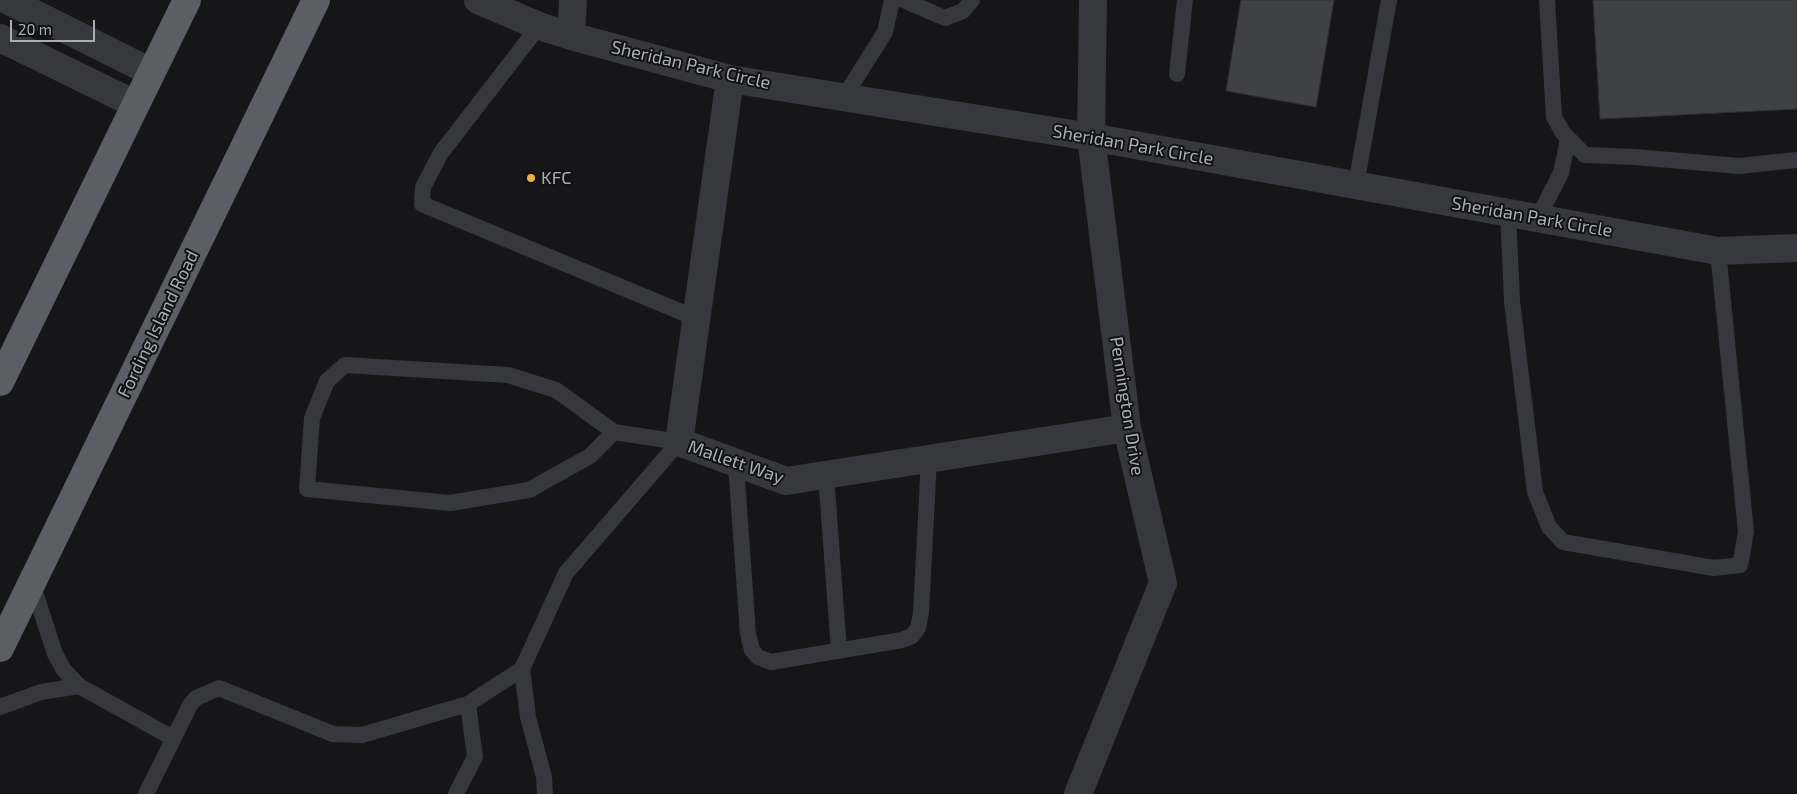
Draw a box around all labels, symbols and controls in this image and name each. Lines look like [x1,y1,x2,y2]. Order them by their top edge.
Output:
scale bar [12,10,98,42]
text: 20 m [18,20,52,38]
street label: Sheridan Park Circle [609,36,773,94]
street label: Sheridan Park Circle [1051,120,1215,170]
place label: KFC [541,167,571,189]
marker: KFC [525,172,537,184]
street label: Sheridan Park Circle [1450,192,1614,242]
street label: Fording Island Road [113,247,203,401]
street label: Pennington Drive [1105,335,1149,477]
street label: Mallett Way [685,436,787,488]

